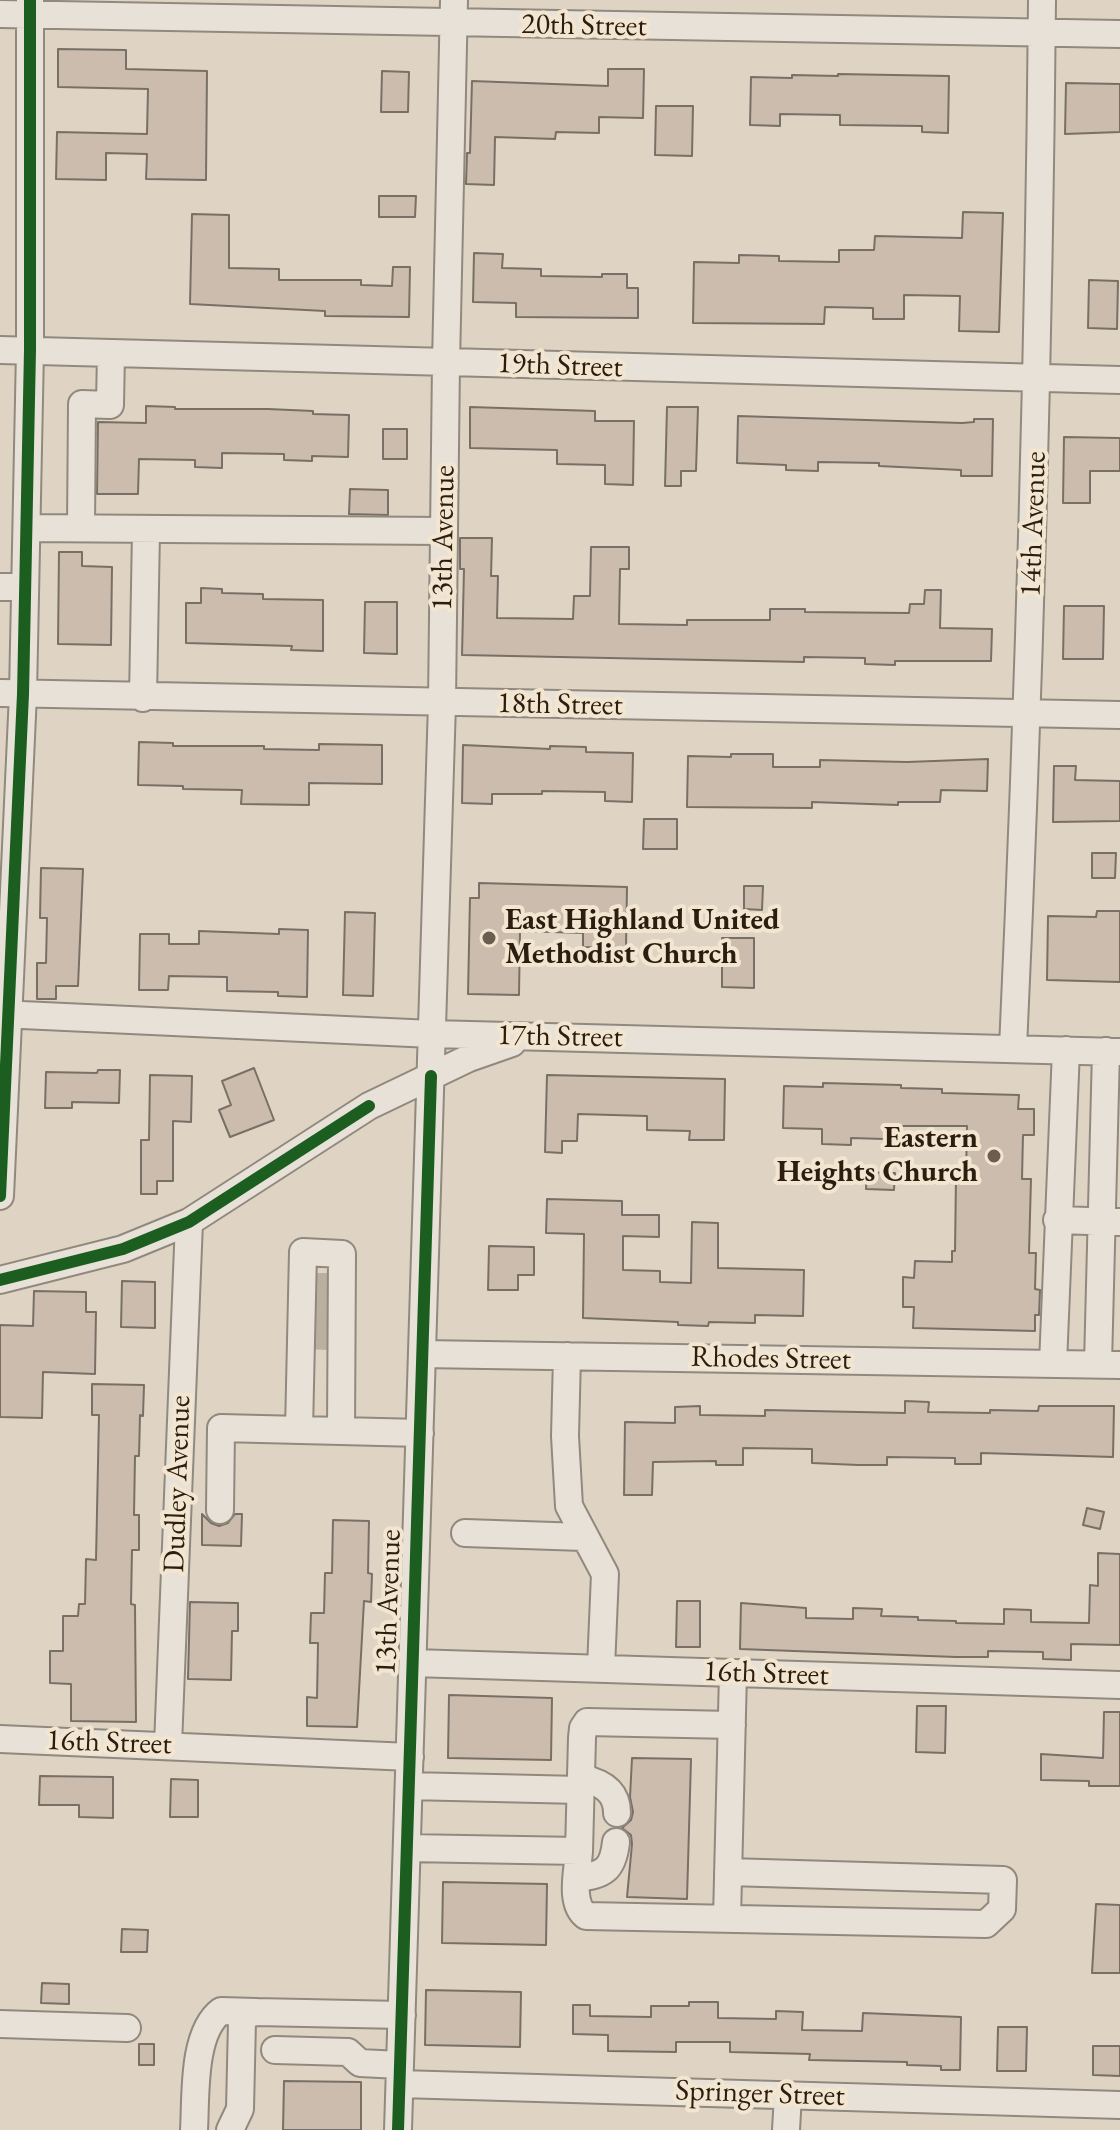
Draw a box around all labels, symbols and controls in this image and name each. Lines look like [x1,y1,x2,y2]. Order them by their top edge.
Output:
street label: 20th Street [521,7,647,45]
street label: 19th Street [497,346,623,386]
street label: 14th Avenue [1013,451,1055,597]
street label: 13th Avenue [425,465,463,611]
street label: 18th Street [497,686,623,724]
place label: East Highland United Methodist Church [505,903,780,974]
marker: East Highland United Methodist Church [480,929,498,947]
street label: 17th Street [497,1018,623,1056]
place label: Eastern Heights Church [777,1121,978,1192]
marker: Eastern Heights Church [985,1147,1003,1165]
street label: Rhodes Street [691,1340,851,1378]
street label: Dudley Avenue [157,1395,199,1573]
street label: 13th Avenue [368,1529,410,1675]
street label: 16th Street [703,1654,829,1694]
street label: 16th Street [46,1723,172,1763]
street label: Springer Street [675,2073,845,2115]

